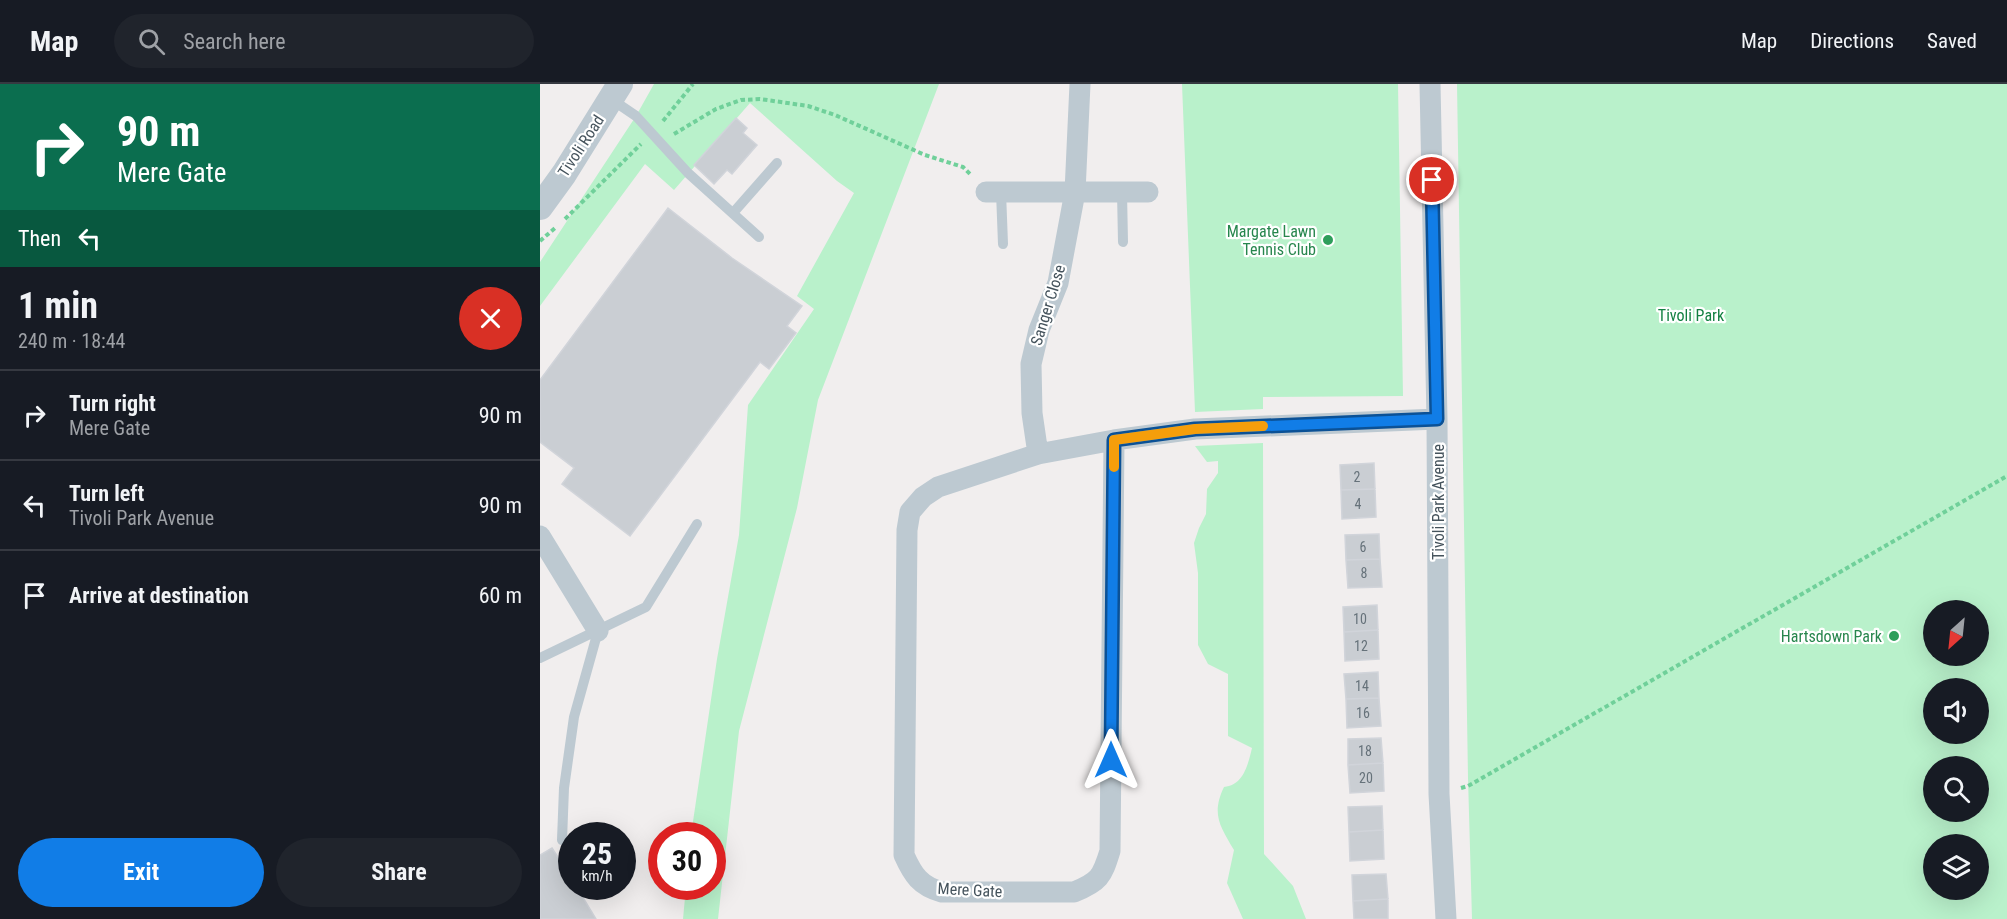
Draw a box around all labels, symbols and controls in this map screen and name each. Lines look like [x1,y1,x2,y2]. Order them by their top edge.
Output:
search box [114,14,534,68]
text: Map [30,25,78,58]
icon: search [135,25,168,58]
text: Search here [183,29,286,54]
text: Map [1741,29,1777,53]
text: Directions [1810,29,1894,53]
text: Saved [1927,29,1977,53]
text: 90 m [117,107,200,156]
icon: right [18,108,96,186]
street label: Tivoli Road [554,112,608,180]
pin [1406,154,1457,205]
text: Mere Gate [117,157,226,189]
icon: arrive [1415,163,1448,196]
icon: left [73,222,106,255]
place label: Margate Lawn Tennis Club [1227,222,1316,259]
text: Then [18,226,61,251]
marker: Margate Lawn Tennis Club [1321,233,1335,247]
street label: Sanger Close [1027,262,1069,348]
text: 1 min [18,285,98,327]
button: close [459,287,522,350]
park label: Tivoli Park [1658,306,1725,325]
text: 240 m · 18:44 [18,329,125,353]
text: Turn right [69,391,156,416]
icon: right [18,399,51,432]
text: 90 m [479,403,522,428]
text: Mere Gate [69,416,150,440]
street label: Tivoli Park Avenue [1429,444,1448,560]
house number: 2 [1354,469,1361,485]
text: Turn left [69,481,144,506]
icon: left [18,489,51,522]
text: 90 m [479,493,522,518]
house number: 4 [1355,496,1362,512]
text: Tivoli Park Avenue [69,506,214,530]
house number: 6 [1360,539,1367,555]
house number: 8 [1361,565,1368,581]
icon: arrive [18,579,51,612]
text: Arrive at destination [69,583,249,608]
text: 60 m [479,583,522,608]
north arrow [1923,600,1989,666]
map controls [1923,600,1989,900]
house number: 10 [1353,611,1367,627]
place label: Hartsdown Park [1781,627,1883,646]
marker: Hartsdown Park [1887,629,1901,643]
house number: 12 [1354,638,1368,654]
house number: 14 [1355,678,1369,694]
button: sound [1923,678,1989,744]
house number: 16 [1356,705,1370,721]
position arrow [1079,728,1143,792]
house number: 18 [1358,743,1372,759]
button: search [1923,756,1989,822]
house number: 20 [1359,770,1373,786]
speed limit sign: 30 [648,822,726,900]
button: layers [1923,834,1989,900]
text: 25 [582,836,612,871]
button: Exit [18,838,264,907]
button: Share [276,838,522,907]
text: km/h [582,867,612,885]
street label: Mere Gate [937,879,1003,901]

